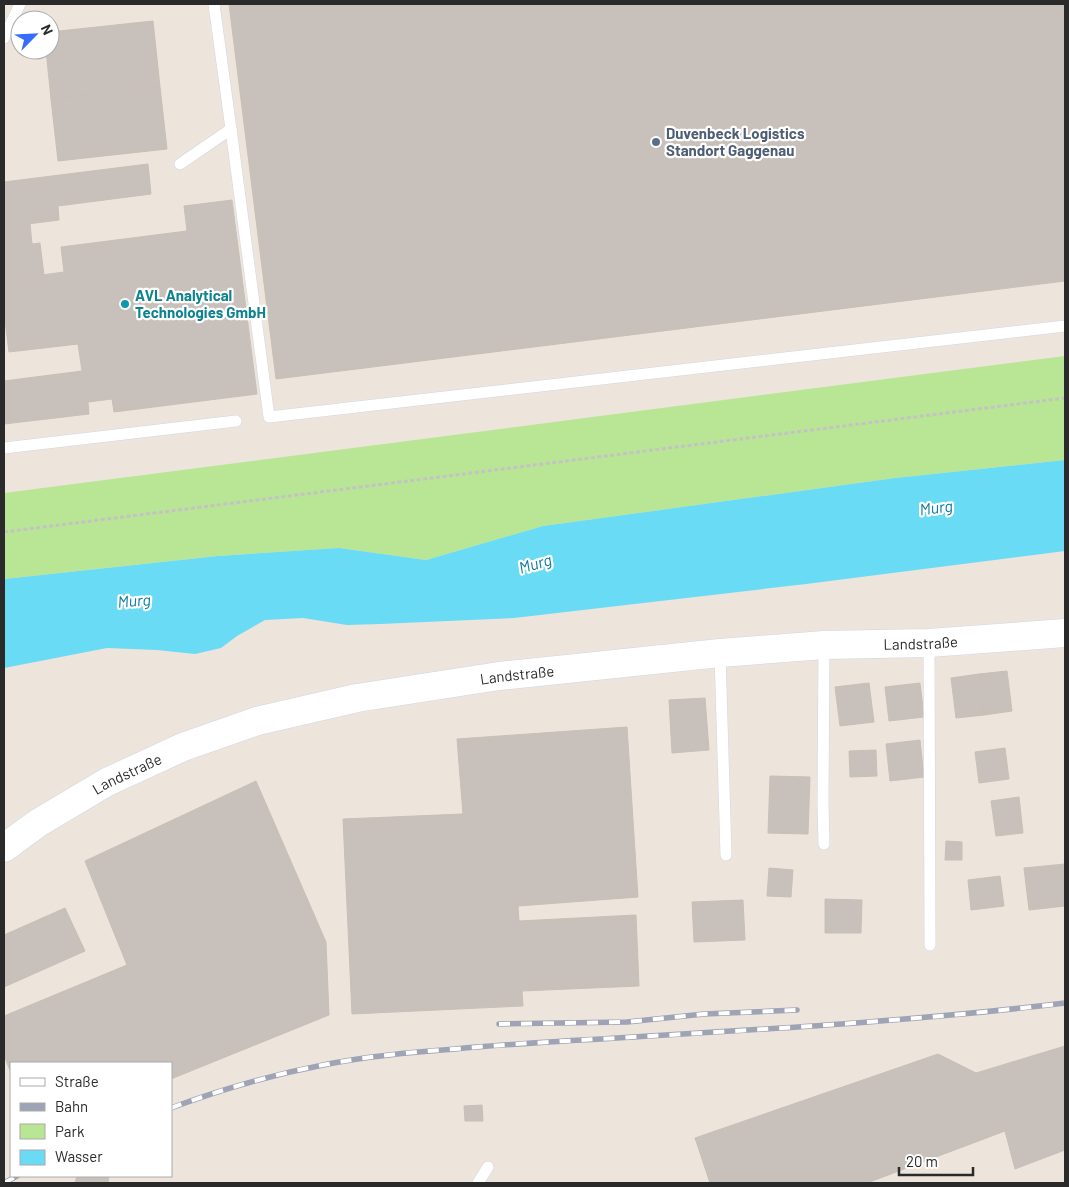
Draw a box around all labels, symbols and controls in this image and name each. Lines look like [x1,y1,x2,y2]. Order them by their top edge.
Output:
north arrow [10,10,60,60]
text: N [38,22,57,37]
place label: Duvenbeck Logistics Standort Gaggenau [666,124,805,159]
marker: Duvenbeck Logistics Standort Gaggenau [650,136,662,148]
place label: AVL Analytical Technologies GmbH [135,286,266,321]
marker: AVL Analytical Technologies GmbH [119,298,131,310]
water label: Murg [918,496,954,518]
water label: Murg [516,549,554,577]
water label: Murg [117,589,151,611]
street label: Landstraße [883,632,958,653]
street label: Landstraße [479,661,555,688]
street label: Landstraße [89,749,164,798]
legend [10,1062,172,1177]
text: Straße [55,1072,99,1090]
text: Bahn [55,1097,88,1115]
text: Park [55,1122,85,1140]
scale bar [899,1144,973,1176]
text: Wasser [55,1147,103,1165]
text: 20 m [906,1152,938,1170]

